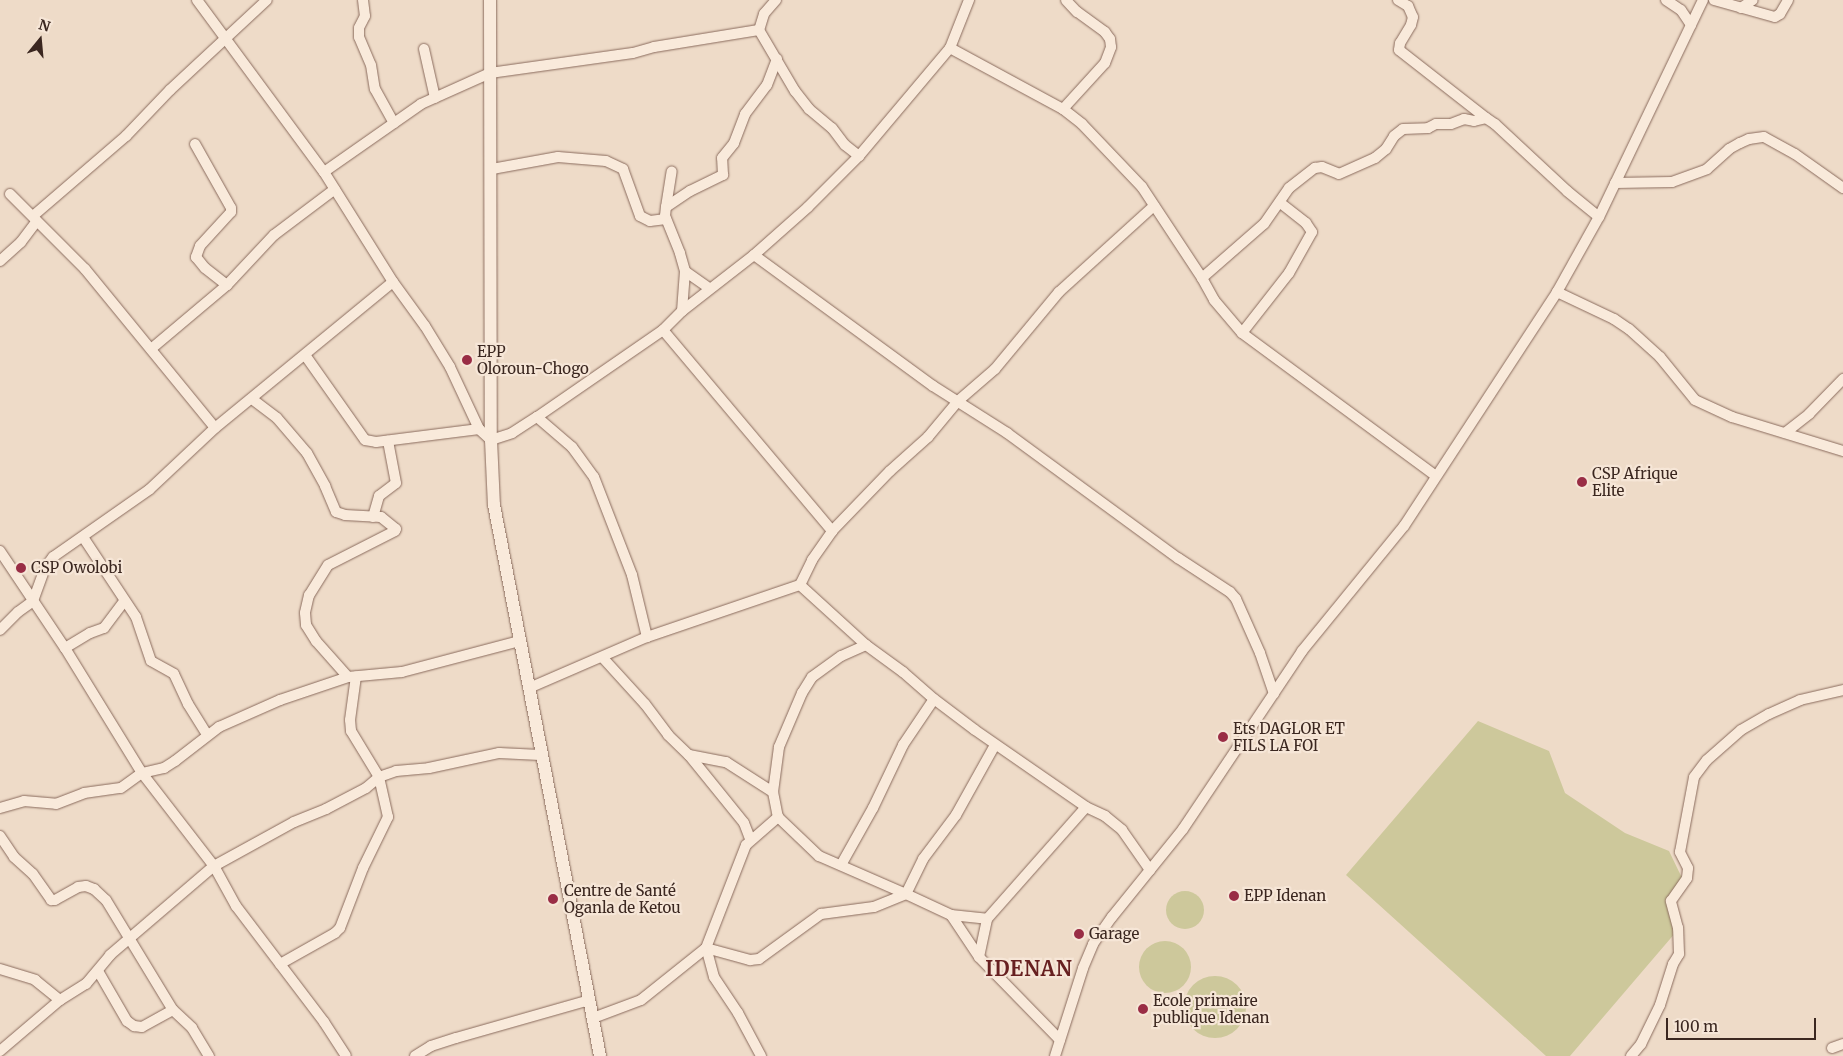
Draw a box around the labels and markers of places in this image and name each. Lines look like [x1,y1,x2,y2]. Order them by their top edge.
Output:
place label: EPP Oloroun-Chogo [477,342,589,377]
marker: EPP Oloroun-Chogo [461,354,473,366]
place label: CSP Afrique Elite [1592,464,1678,499]
marker: CSP Afrique Elite [1576,476,1588,488]
place label: CSP Owolobi [31,559,122,577]
marker: CSP Owolobi [15,562,27,574]
place label: Ets DAGLOR ET FILS LA FOI [1233,719,1345,754]
marker: Ets DAGLOR ET FILS LA FOI [1217,731,1229,743]
place label: Centre de Santé Oganla de Ketou [564,881,681,916]
place label: EPP Idenan [1244,887,1326,905]
marker: EPP Idenan [1228,890,1240,902]
marker: Centre de Santé Oganla de Ketou [546,892,560,906]
place label: Garage [1089,925,1139,943]
marker: Garage [1073,928,1085,940]
place label: Ecole primaire publique Idenan [1153,991,1269,1026]
marker: Ecole primaire publique Idenan [1137,1003,1149,1015]

